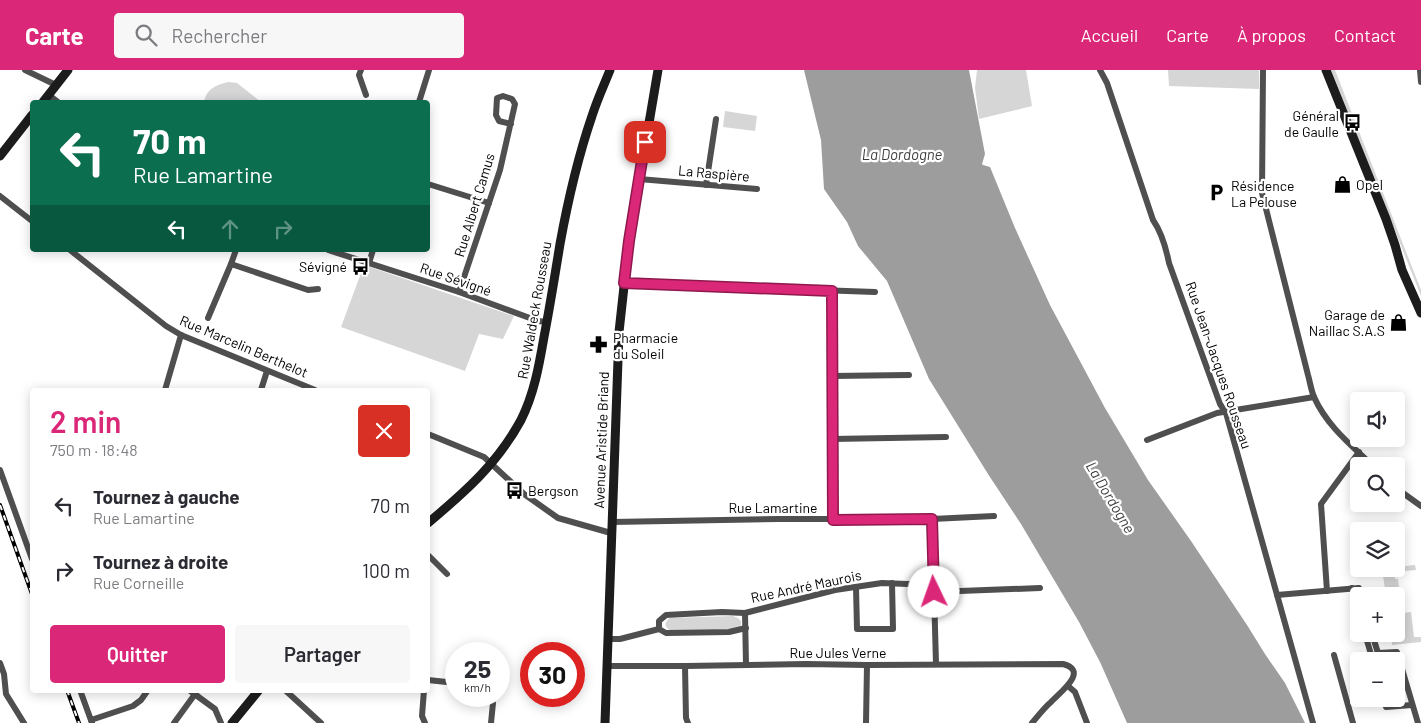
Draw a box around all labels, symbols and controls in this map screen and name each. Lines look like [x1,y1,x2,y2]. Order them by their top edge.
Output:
search box [114,13,464,58]
text: Carte [25,21,84,50]
icon: search [132,21,160,49]
text: Rechercher [172,24,267,47]
text: Accueil [1081,24,1138,46]
text: Carte [1166,24,1209,46]
text: À propos [1237,24,1306,46]
text: Contact [1334,24,1396,46]
place label: Général de Gaulle [1284,107,1339,140]
bus stop icon: Général de Gaulle [1343,113,1363,133]
text: 70 m [133,119,207,161]
icon: left [50,120,115,185]
pin [624,121,666,163]
icon: arrive [631,128,659,156]
water label: La Dordogne [862,145,942,163]
street label: Rue Albert Camus [450,151,498,259]
text: Rue Lamartine [133,161,273,187]
street label: La Raspière [678,161,750,185]
shop icon: Opel [1332,174,1352,194]
place label: Opel [1356,176,1383,193]
place label: Résidence La Pelouse [1231,177,1297,210]
parking icon: Résidence La Pelouse [1207,183,1227,203]
icon: left [163,215,191,243]
icon: ahead [216,215,244,243]
icon: right [269,215,297,243]
street label: Rue Waldeck Rousseau [514,240,554,380]
bus stop icon: Sévigné [351,256,371,276]
place label: Sévigné [299,258,347,275]
street label: Rue Sévigné [418,259,494,299]
street label: Rue Jean-Jacques Rousseau [1182,279,1256,451]
place label: Garage de Naillac S.A.S [1309,306,1385,339]
street label: Rue Marcelin Berthelot [177,311,311,381]
shop icon: Garage de Naillac S.A.S [1389,312,1409,332]
place label: Pharmacie du Soleil [613,329,678,362]
pharmacy icon: Pharmacie du Soleil [589,335,609,355]
street label: Avenue Aristide Briand [590,371,612,509]
map controls [1350,392,1405,707]
button: sound [1350,392,1405,447]
text: 2 min [50,403,121,439]
button: close [358,405,410,457]
text: 750 m · 18:48 [50,440,138,459]
button: search [1350,457,1405,512]
water label: La Dordogne [1083,458,1140,536]
bus stop icon: Bergson [504,480,524,500]
place label: Bergson [528,482,578,499]
text: Tournez à gauche [93,485,240,508]
icon: left [50,492,78,520]
text: 70 m [371,494,410,517]
street label: Rue Lamartine [728,499,818,516]
text: Rue Lamartine [93,508,195,527]
button: layers [1350,522,1405,577]
text: Tournez à droite [93,550,229,573]
icon: right [50,557,78,585]
text: 100 m [362,559,410,582]
position arrow [907,565,959,617]
street label: Rue André Maurois [749,566,863,606]
text: Rue Corneille [93,573,184,592]
button: + [1350,587,1405,642]
button: Quitter [50,625,225,683]
button: Partager [235,625,410,683]
speed limit sign: 30 [520,642,585,707]
street label: Rue Jules Verne [789,644,887,661]
button: − [1350,652,1405,707]
text: 25 [464,653,491,683]
text: km/h [464,680,491,694]

